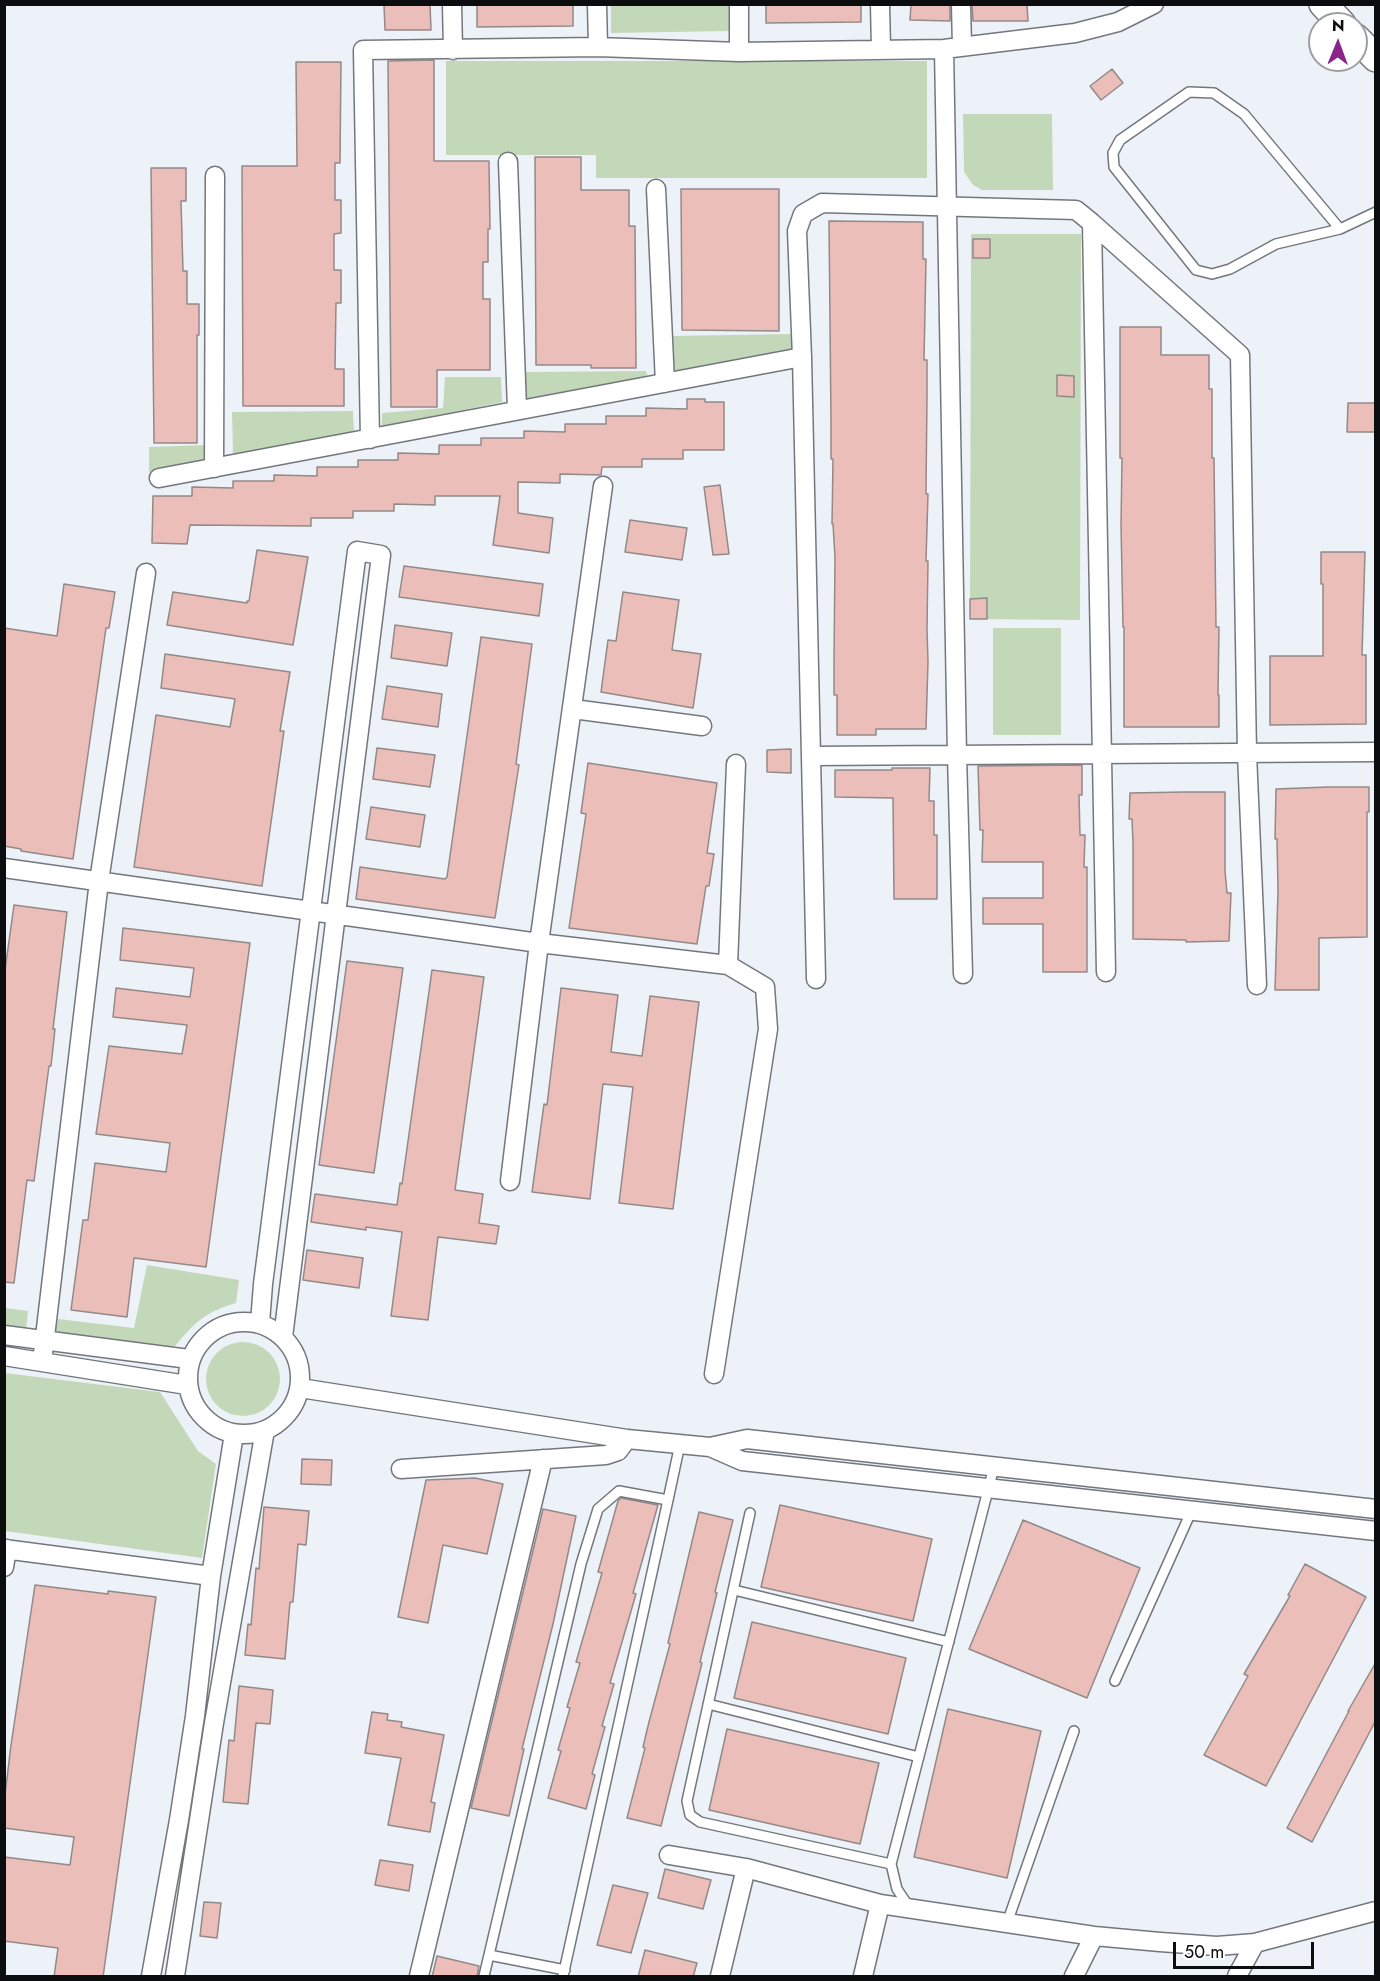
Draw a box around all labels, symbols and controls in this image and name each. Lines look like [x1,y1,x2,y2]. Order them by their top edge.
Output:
north arrow [1308,12,1368,72]
text: N [1332,14,1345,37]
scale bar [1176,1930,1317,1968]
text: 50 m [1184,1939,1224,1965]

